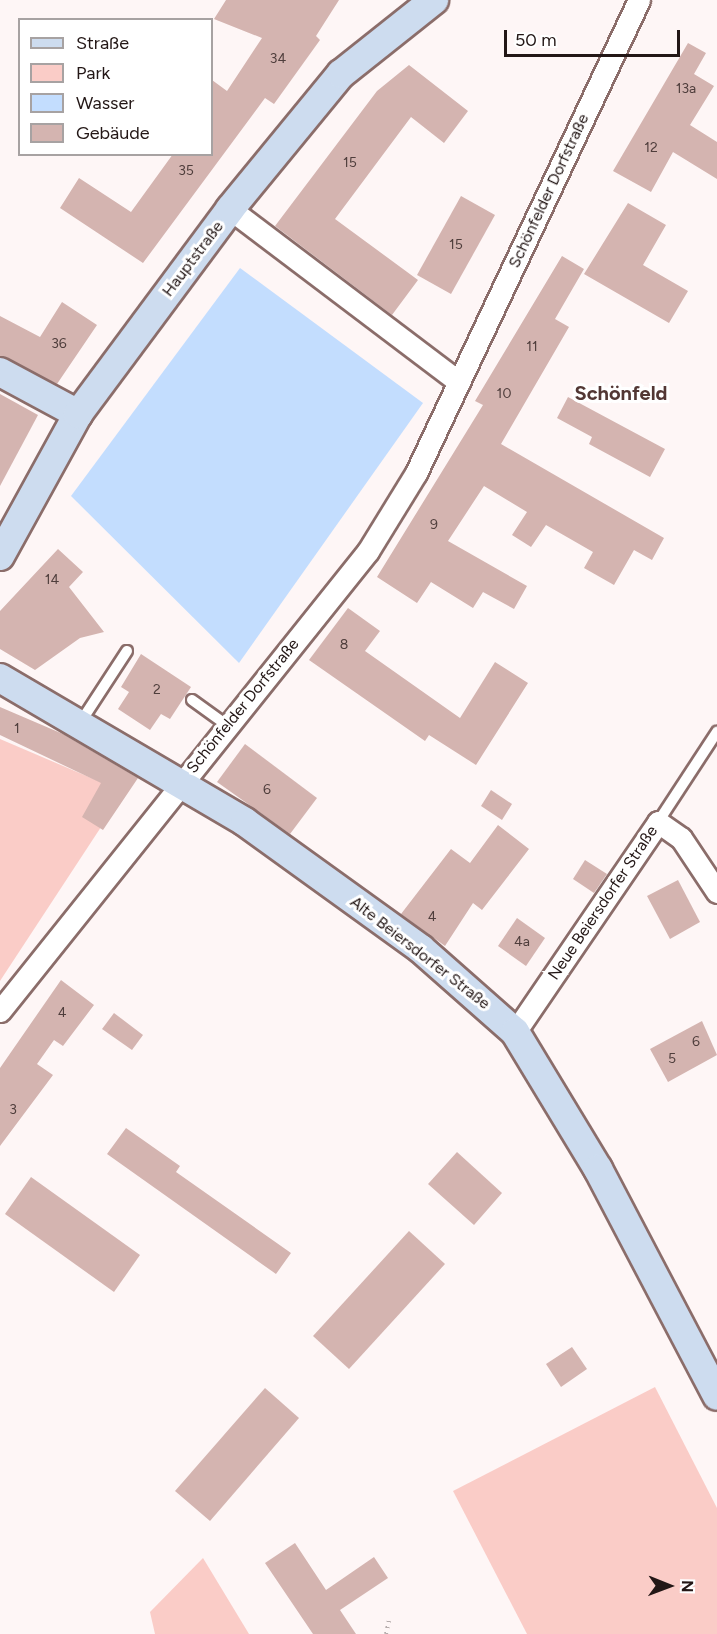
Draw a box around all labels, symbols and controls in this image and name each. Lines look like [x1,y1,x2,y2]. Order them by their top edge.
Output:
legend [18,18,213,156]
scale bar [507,18,682,56]
text: 50 m [515,29,557,51]
text: Straße [76,32,129,54]
house number: 34 [270,51,286,67]
text: Park [76,62,110,84]
house number: 13a [676,81,696,97]
text: Wasser [76,92,134,114]
street label: Schönfelder Dorfstraße [505,111,593,271]
text: Gebäude [76,122,150,144]
house number: 12 [644,140,658,156]
house number: 15 [343,155,357,171]
house number: 35 [178,163,194,179]
street label: Hauptstraße [158,218,228,300]
house number: 15 [449,237,463,253]
house number: 36 [51,336,67,352]
house number: 11 [526,339,538,355]
district label: Schönfeld [575,381,667,405]
house number: 10 [497,386,511,402]
house number: 9 [430,517,438,533]
house number: 14 [45,572,59,588]
street label: Schönfelder Dorfstraße [183,635,303,777]
house number: 8 [340,637,348,653]
house number: 2 [153,682,161,698]
house number: 1 [14,721,20,737]
house number: 6 [263,782,271,798]
street label: Neue Beiersdorfer Straße [544,822,662,984]
street label: Alte Beiersdorfer Straße [346,892,494,1014]
house number: 4 [428,909,436,925]
house number: 4a [514,934,530,950]
house number: 4 [58,1005,66,1021]
house number: 6 [692,1034,700,1050]
house number: 5 [668,1051,676,1067]
house number: 3 [9,1102,17,1118]
north arrow [639,1556,699,1616]
text: N [678,1580,697,1593]

